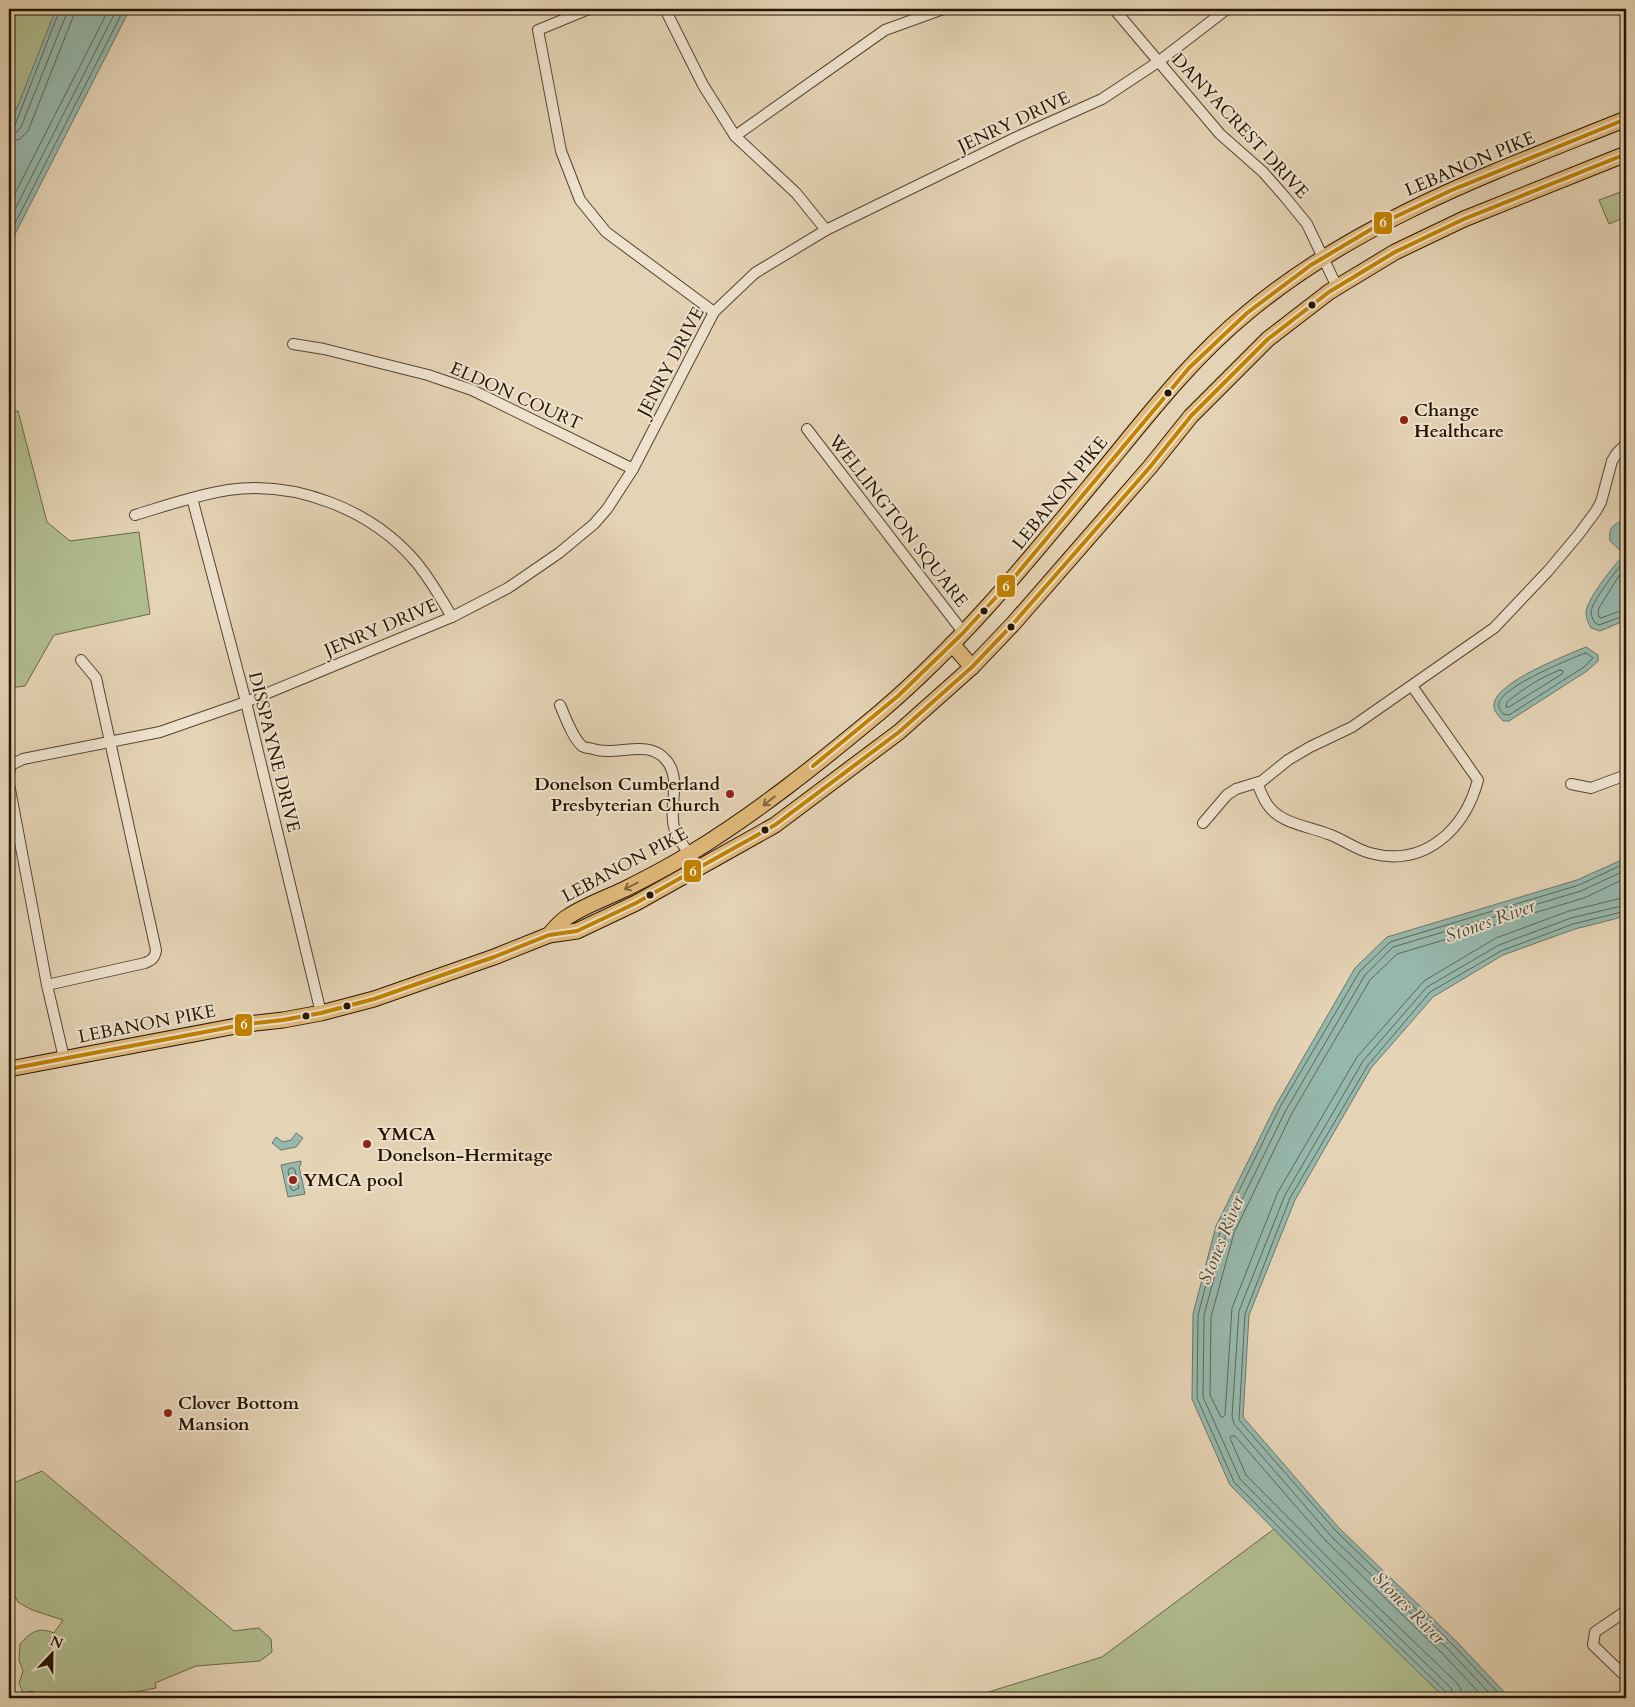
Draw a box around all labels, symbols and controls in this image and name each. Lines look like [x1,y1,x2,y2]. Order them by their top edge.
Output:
street label: DANYACREST DRIVE [1166,48,1314,204]
street label: JENRY DRIVE [951,85,1074,160]
street label: LEBANON PIKE [1401,125,1539,203]
line badge: 6 [1373,211,1393,235]
text: 6 [1379,213,1387,232]
unlabelled marker [1307,300,1317,310]
street label: JENRY DRIVE [630,303,710,424]
street label: ELDON COURT [446,356,586,436]
unlabelled marker [1163,388,1173,398]
place label: Change Healthcare [1414,398,1504,444]
marker: Change Healthcare [1398,414,1410,426]
street label: WELLINGTON SQUARE [822,429,973,613]
street label: LEBANON PIKE [1006,431,1114,555]
line badge: 6 [996,574,1016,598]
text: 6 [1002,577,1010,596]
street label: JENRY DRIVE [318,593,442,664]
unlabelled marker [979,606,989,616]
unlabelled marker [1006,622,1016,632]
street label: DISSPAYNE DRIVE [242,669,306,835]
place label: Donelson Cumberland Presbyterian Church [534,772,721,818]
marker: Donelson Cumberland Presbyterian Church [724,788,736,800]
one-way arrow [762,796,776,806]
street label: LEBANON PIKE [558,821,692,909]
unlabelled marker [760,825,770,835]
line badge: 6 [683,859,702,883]
text: 6 [689,862,697,881]
one-way arrow [623,881,638,891]
unlabelled marker [645,890,655,900]
water label: Stones River [1441,892,1539,949]
street label: LEBANON PIKE [76,998,218,1050]
unlabelled marker [342,1001,352,1011]
unlabelled marker [301,1011,311,1021]
line badge: 6 [234,1013,253,1037]
text: 6 [240,1015,248,1034]
place label: YMCA Donelson-Hermitage [377,1122,553,1168]
marker: YMCA Donelson-Hermitage [361,1138,373,1150]
place label: YMCA pool [303,1168,403,1193]
marker: YMCA pool [287,1174,299,1186]
water label: Stones River [1191,1191,1251,1288]
place label: Clover Bottom Mansion [178,1391,299,1437]
marker: Clover Bottom Mansion [162,1407,174,1419]
water label: Stones River [1367,1566,1452,1651]
north arrow [28,1630,78,1680]
text: N [47,1631,66,1653]

